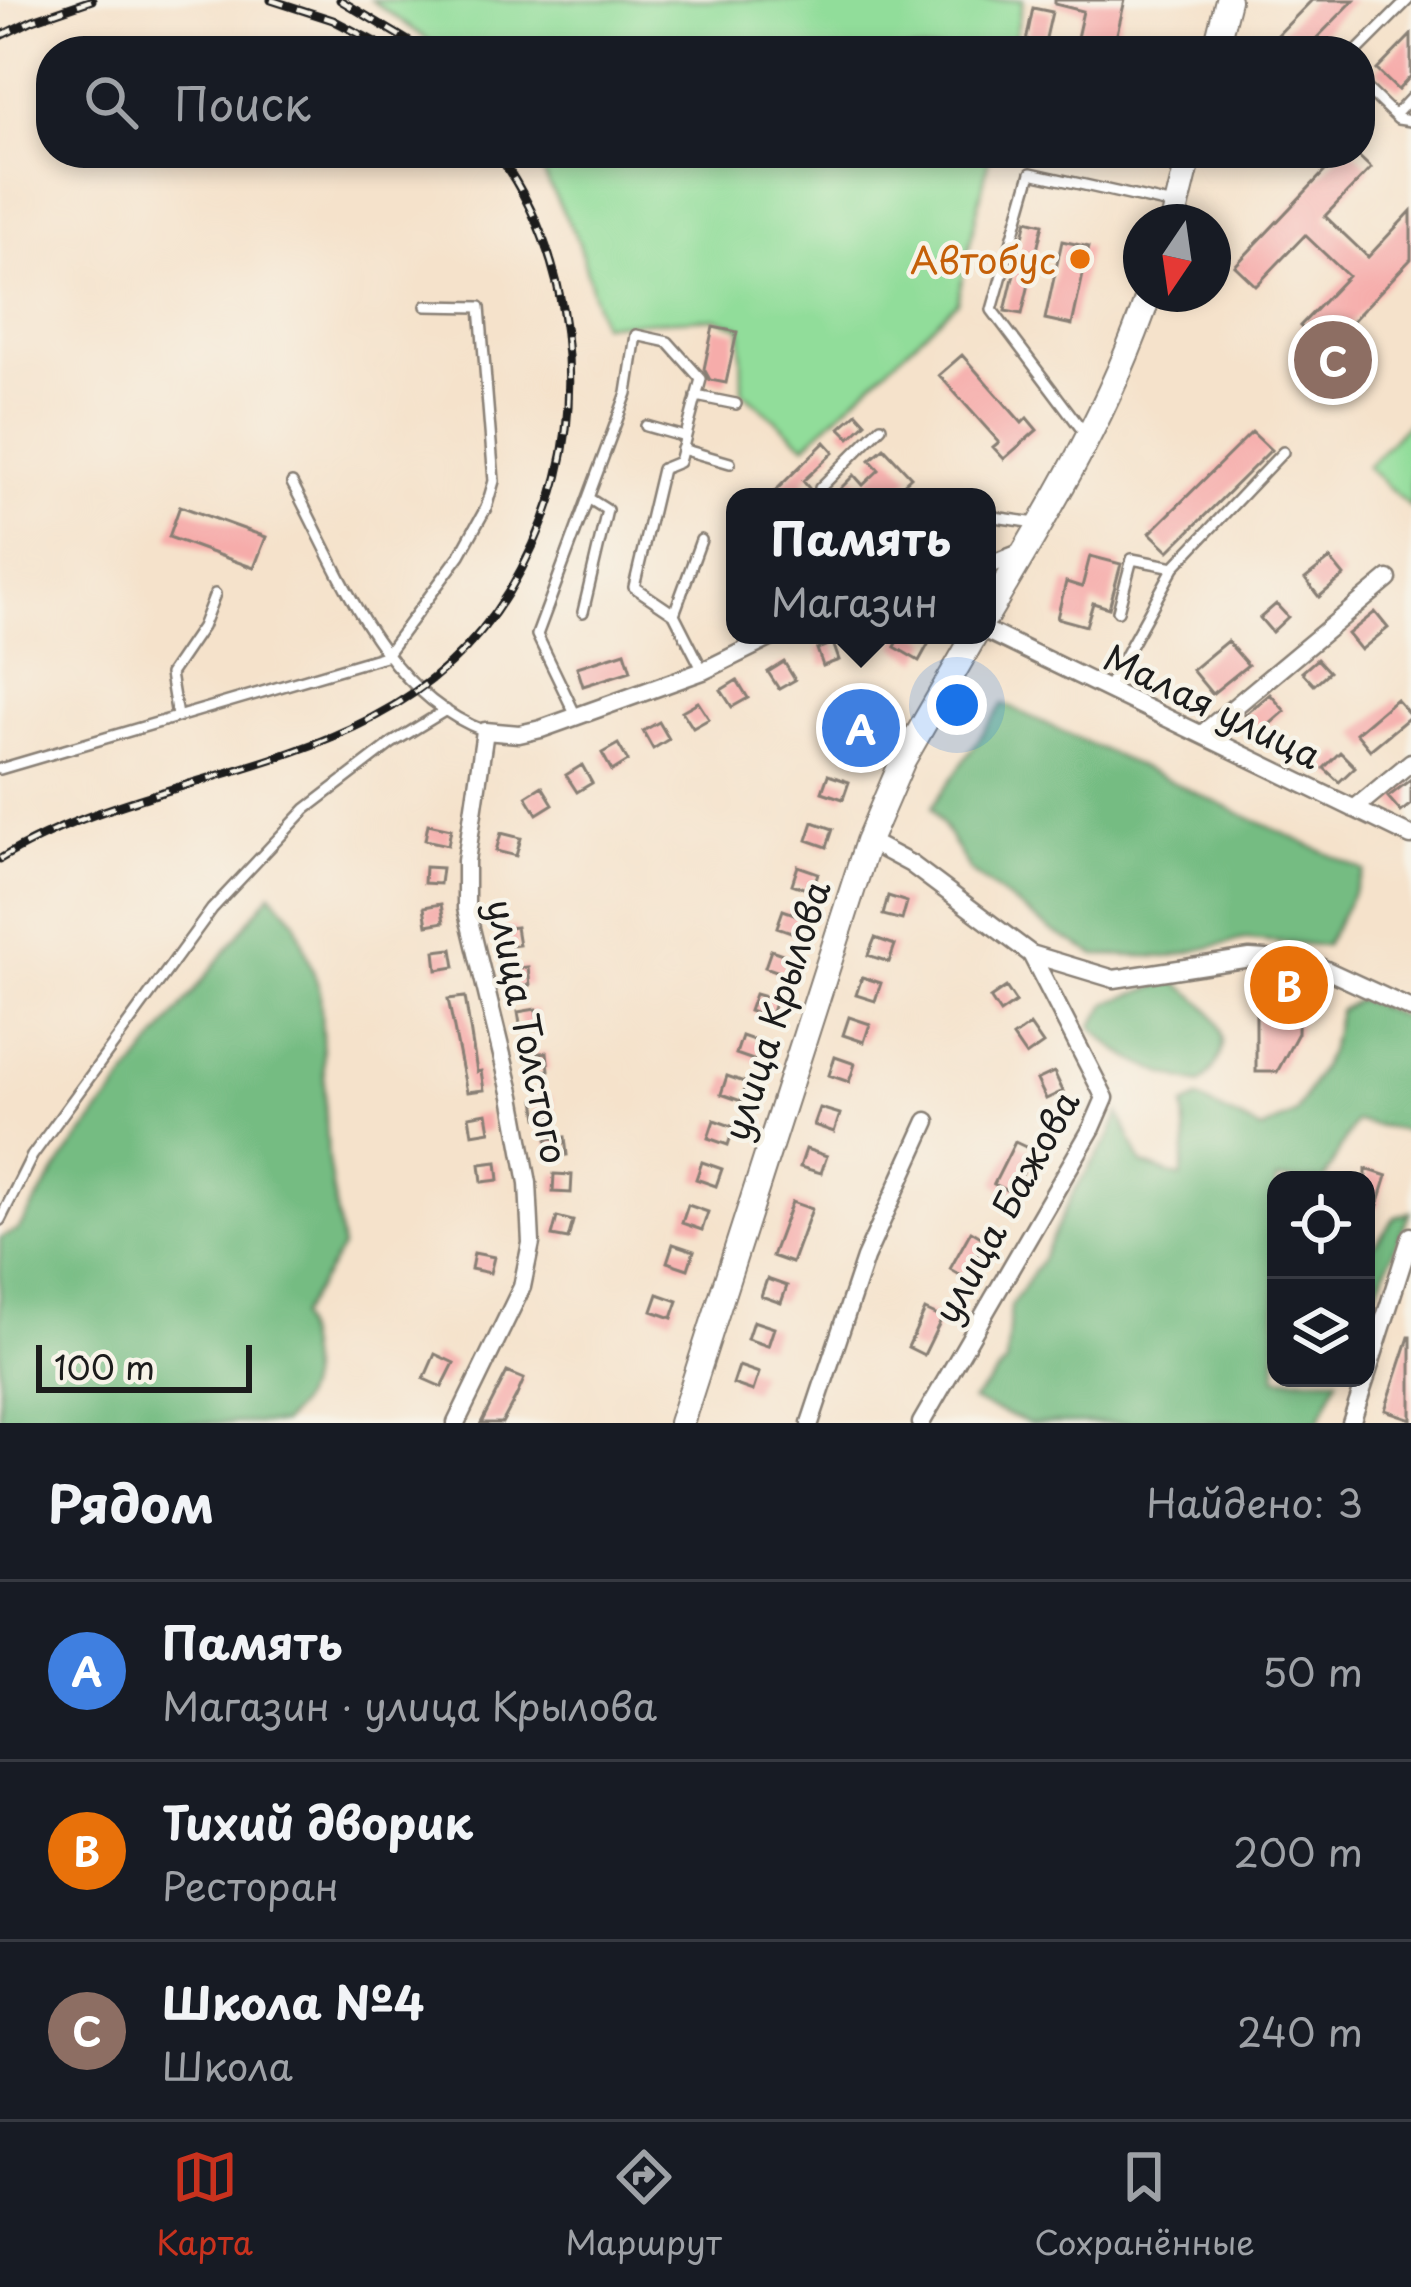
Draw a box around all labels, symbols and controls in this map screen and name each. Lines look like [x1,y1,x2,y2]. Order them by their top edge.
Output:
search box [36,36,1375,168]
text: Поиск [174,68,311,136]
icon: search [78,69,144,135]
north arrow [1123,204,1231,312]
place label: Автобус [910,232,1056,286]
marker: Автобус [1067,246,1093,272]
pin: C [1294,315,1372,405]
popup [726,488,996,644]
text: Память [771,503,951,571]
text: Магазин [771,571,938,630]
street label: Малая улица [1095,629,1331,781]
your location [927,675,987,735]
pin: A [822,683,900,773]
street label: улица Крылова [708,872,843,1147]
street label: улица Толстого [475,894,583,1168]
pin: B [1250,940,1328,1030]
street label: улица Бажова [919,1079,1092,1332]
map controls [1267,1171,1375,1387]
button: locate [1267,1171,1375,1279]
button: layers [1267,1279,1375,1387]
scale bar [36,1339,252,1392]
text: 100 m [54,1341,155,1391]
text: Рядом [48,1463,214,1540]
text: Найдено: 3 [1146,1472,1363,1531]
text: Память [162,1607,343,1675]
text: A [72,1641,102,1700]
text: 50 m [1262,1641,1363,1700]
text: Магазин · улица Крылова [162,1675,657,1734]
text: Тихий дворик [162,1787,473,1855]
text: B [74,1821,100,1880]
text: 200 m [1233,1821,1363,1880]
text: Ресторан [162,1855,339,1914]
text: Школа №4 [162,1967,424,2035]
text: C [72,2001,102,2060]
text: 240 m [1237,2001,1363,2060]
text: Школа [162,2035,293,2094]
tab: Карта [156,2144,253,2266]
tab: Маршрут [566,2144,722,2266]
tab: Сохранённые [1034,2144,1255,2266]

